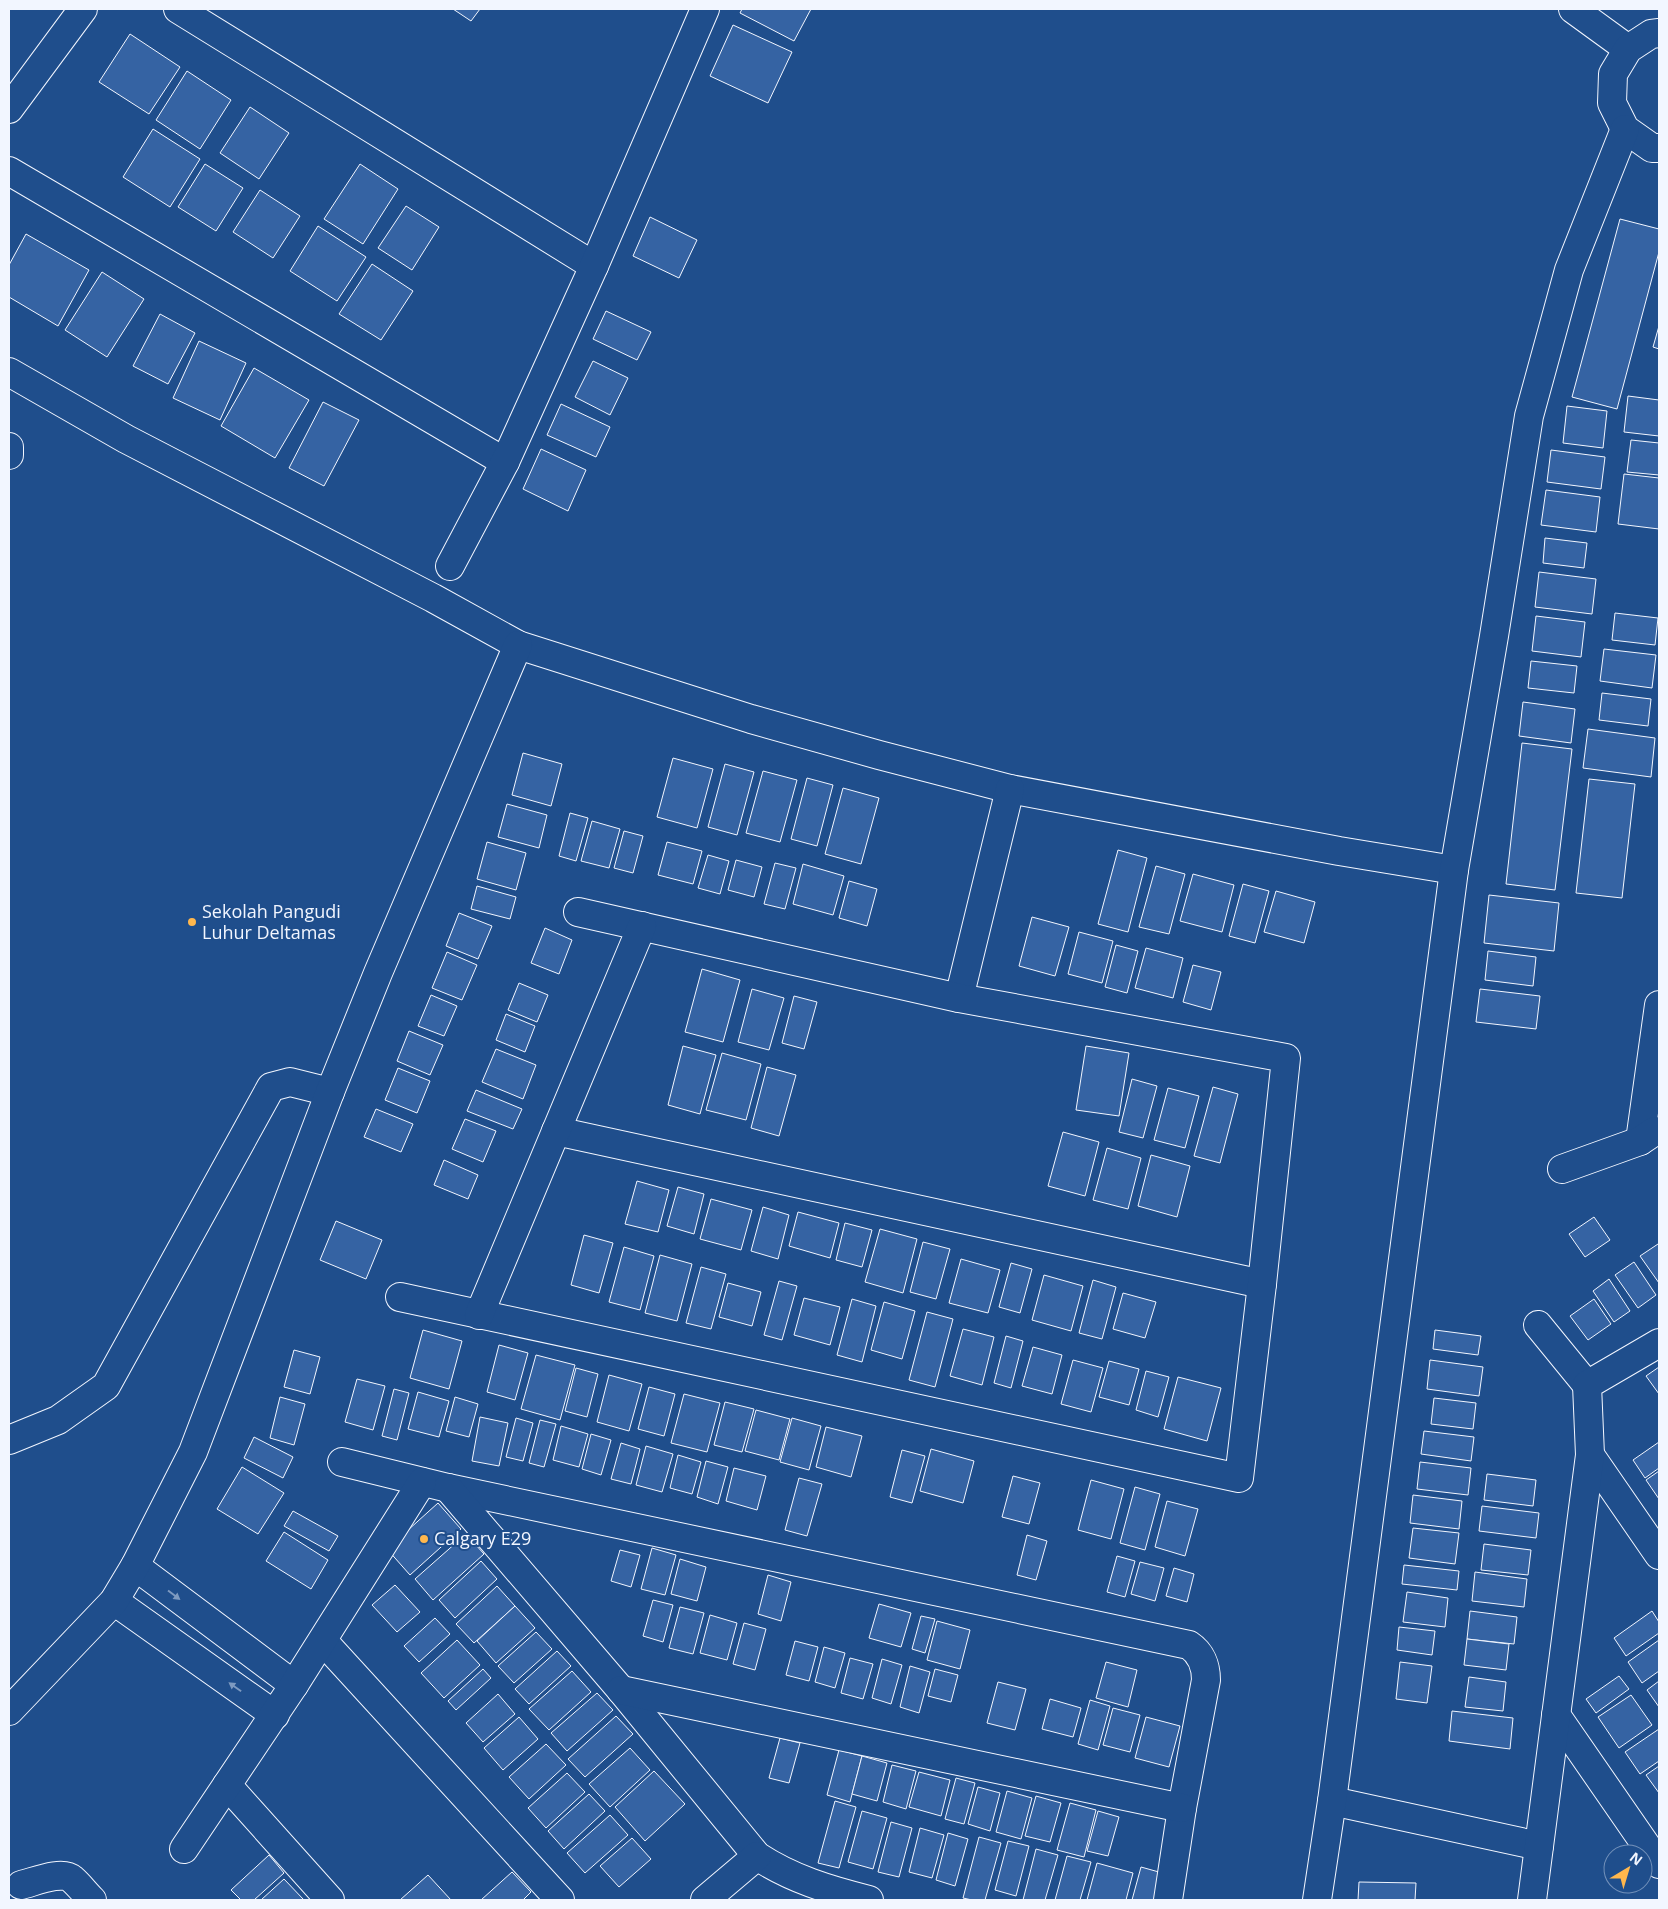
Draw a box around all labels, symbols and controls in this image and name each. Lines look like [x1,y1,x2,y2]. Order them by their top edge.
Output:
place label: Sekolah Pangudi Luhur Deltamas [202,899,341,944]
marker: Sekolah Pangudi Luhur Deltamas [186,916,198,928]
place label: Calgary E29 [434,1526,531,1550]
marker: Calgary E29 [418,1533,430,1545]
one-way arrow [167,1590,181,1600]
one-way arrow [229,1681,242,1692]
north arrow [1603,1844,1653,1894]
text: N [1626,1847,1647,1869]

